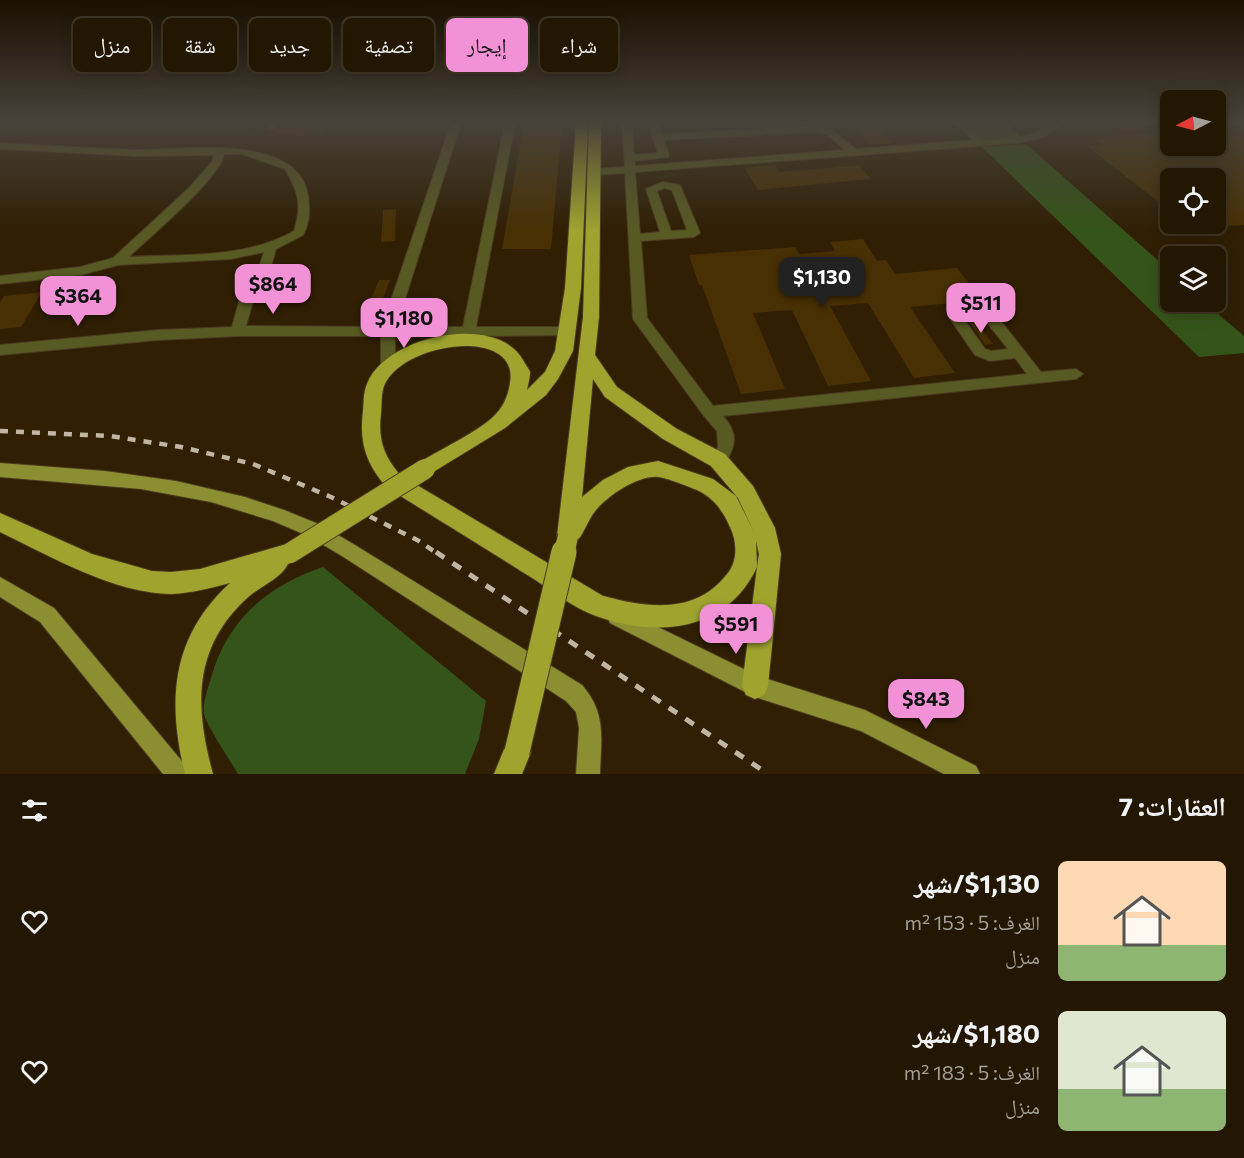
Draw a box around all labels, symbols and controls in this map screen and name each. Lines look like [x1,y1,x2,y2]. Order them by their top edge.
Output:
chip: منزل [73,18,151,72]
chip: شقة [163,18,237,72]
chip: جديد [249,18,331,72]
chip: تصفية [343,18,434,72]
chip: إيجار [446,18,528,72]
chip: شراء [540,18,618,72]
north arrow [1160,90,1226,156]
map controls [1160,90,1226,312]
button: locate [1160,168,1226,234]
button: layers [1160,246,1226,312]
pin: $1,130 [773,257,871,308]
pin: $864 [237,264,309,315]
text: $1,130 [793,264,851,288]
text: $864 [249,271,297,295]
pin: $364 [42,276,114,327]
text: $364 [54,283,102,307]
pin: $511 [945,283,1017,334]
text: $511 [960,290,1002,314]
pin: $1,180 [355,298,453,349]
text: $1,180 [375,305,433,329]
pin: $591 [700,604,772,655]
text: $591 [714,611,758,635]
pin: $843 [890,679,962,730]
text: $843 [902,686,950,710]
text: العقارات: 7 [1119,790,1226,821]
icon: filters [18,794,51,827]
text: $1,130/شهر [914,867,1040,898]
icon: home [1106,885,1178,957]
icon: heart [18,905,51,938]
text: الغرف: 5 · 153 m² [904,910,1040,934]
text: منزل [1005,944,1040,968]
text: $1,180/شهر [913,1017,1040,1048]
icon: home [1106,1035,1178,1107]
icon: heart [18,1055,51,1088]
text: الغرف: 5 · 183 m² [904,1060,1040,1084]
text: منزل [1005,1094,1040,1118]

